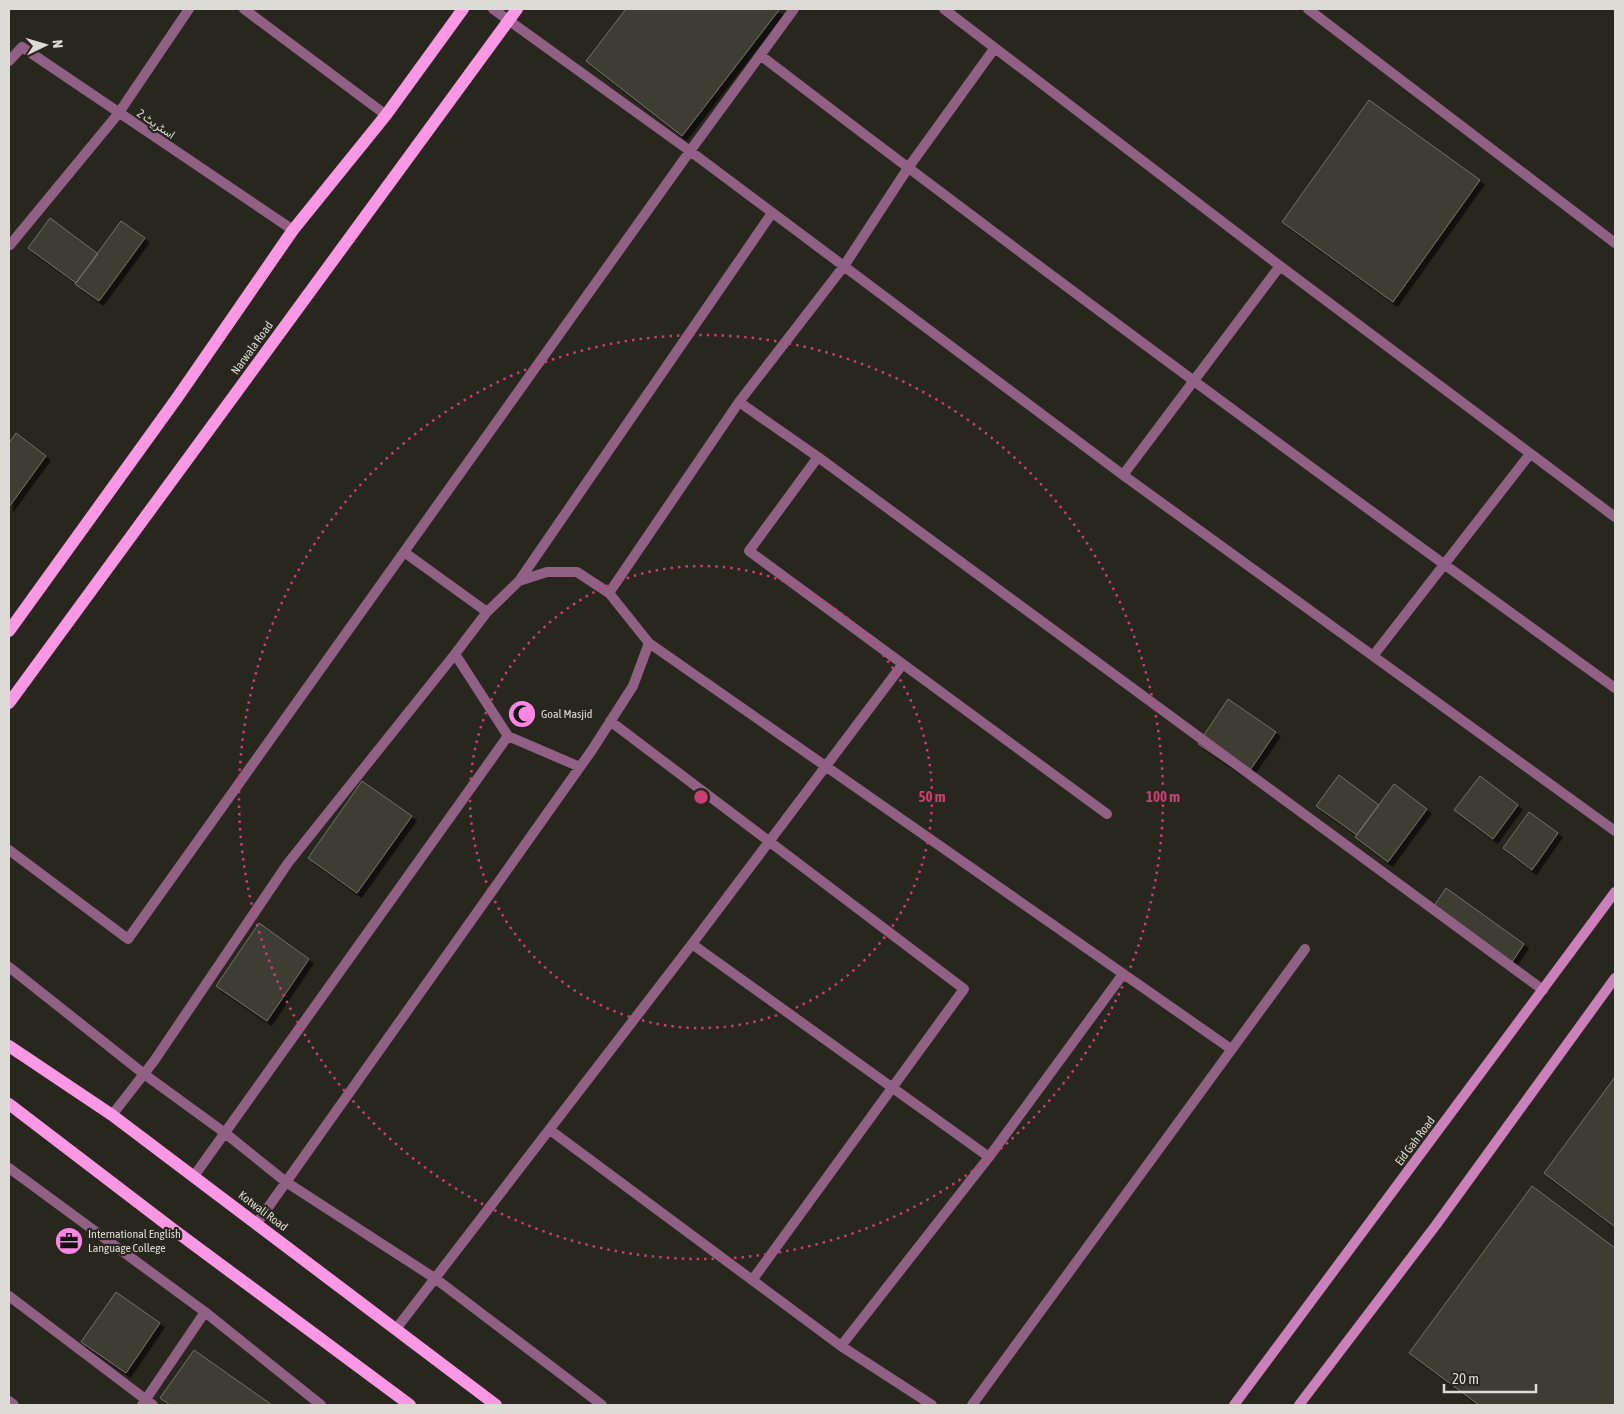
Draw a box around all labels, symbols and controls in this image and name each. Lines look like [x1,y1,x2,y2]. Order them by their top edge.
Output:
north arrow [20,20,70,70]
text: N [50,39,66,49]
street label: اسٹریٹ 2 [134,106,178,143]
street label: Narwala Road [228,319,276,377]
mosque icon: Goal Masjid [507,699,537,729]
place label: Goal Masjid [541,707,592,721]
centre of rings [692,788,710,806]
text: 50 m [919,788,946,805]
text: 100 m [1146,788,1180,805]
street label: Eid Gah Road [1392,1114,1438,1168]
street label: Kotwali Road [236,1188,290,1234]
office icon: International English Language College [54,1226,84,1256]
place label: International English Language College [88,1227,181,1255]
scale bar [1444,1362,1536,1394]
text: 20 m [1452,1370,1479,1387]

